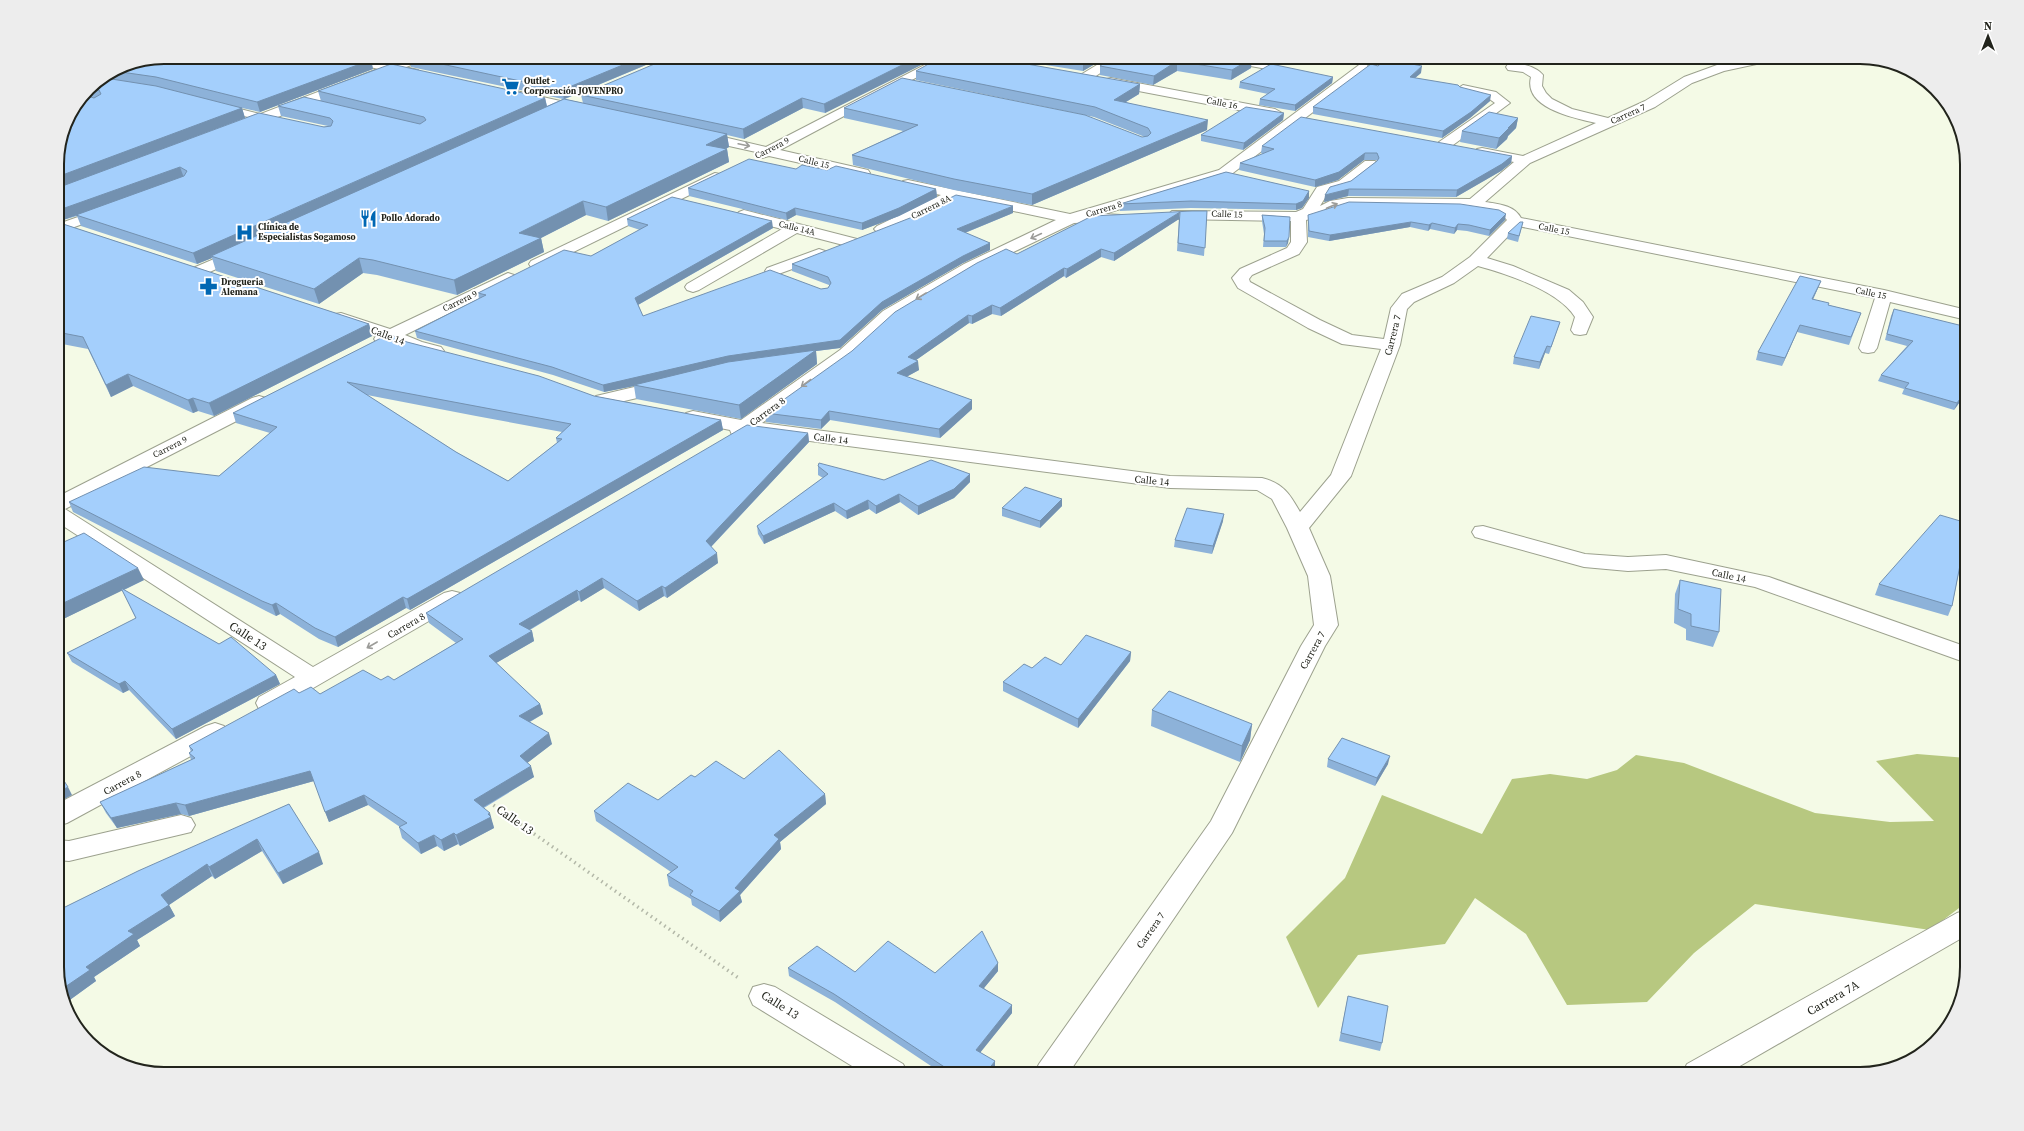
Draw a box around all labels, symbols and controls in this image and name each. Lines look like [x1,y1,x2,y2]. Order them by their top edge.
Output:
north arrow [1968,16,2008,56]
text: N [1984,19,1992,34]
place label: Outlet - Corporación JOVENPRO [524,75,624,97]
supermarket icon: Outlet - Corporación JOVENPRO [501,76,521,96]
street label: Calle 16 [1205,94,1239,112]
street label: Carrera 7 [1609,101,1648,127]
street label: Carrera 9 [753,134,792,162]
one-way arrow [737,142,750,150]
street label: Calle 15 [797,152,831,172]
street label: Carrera 8A [909,192,953,222]
street label: Carrera 8 [1084,198,1124,220]
one-way arrow [1326,202,1338,210]
street label: Calle 15 [1211,207,1243,221]
restaurant icon: Pollo Adorado [358,208,378,228]
place label: Pollo Adorado [381,212,440,224]
street label: Calle 14A [777,218,817,238]
street label: Calle 15 [1537,220,1571,238]
place label: Clínica de Especialistas Sogamoso [258,221,356,243]
hospital icon: Clínica de Especialistas Sogamoso [235,222,255,242]
one-way arrow [1030,233,1042,240]
place label: Drogueria Alemana [221,276,264,298]
pharmacy icon: Drogueria Alemana [198,277,218,297]
street label: Calle 15 [1854,284,1888,302]
street label: Carrera 9 [441,287,480,315]
one-way arrow [915,293,927,301]
street label: Carrera 7 [1381,313,1404,357]
street label: Calle 14 [369,323,406,348]
one-way arrow [801,379,812,387]
street label: Carrera 8 [747,394,788,429]
street label: Calle 14 [813,430,849,447]
street label: Carrera 9 [151,433,190,461]
street label: Calle 14 [1134,472,1170,489]
street label: Calle 14 [1711,566,1747,585]
street label: Carrera 8 [385,609,427,641]
street label: Calle 13 [226,618,270,654]
street label: Carrera 7 [1297,629,1328,671]
one-way arrow [366,641,378,649]
street label: Carrera 8 [101,767,144,798]
street label: Calle 13 [493,801,537,839]
street label: Carrera 7 [1133,910,1168,951]
street label: Carrera 7A [1804,977,1862,1019]
street label: Calle 13 [758,987,802,1023]

